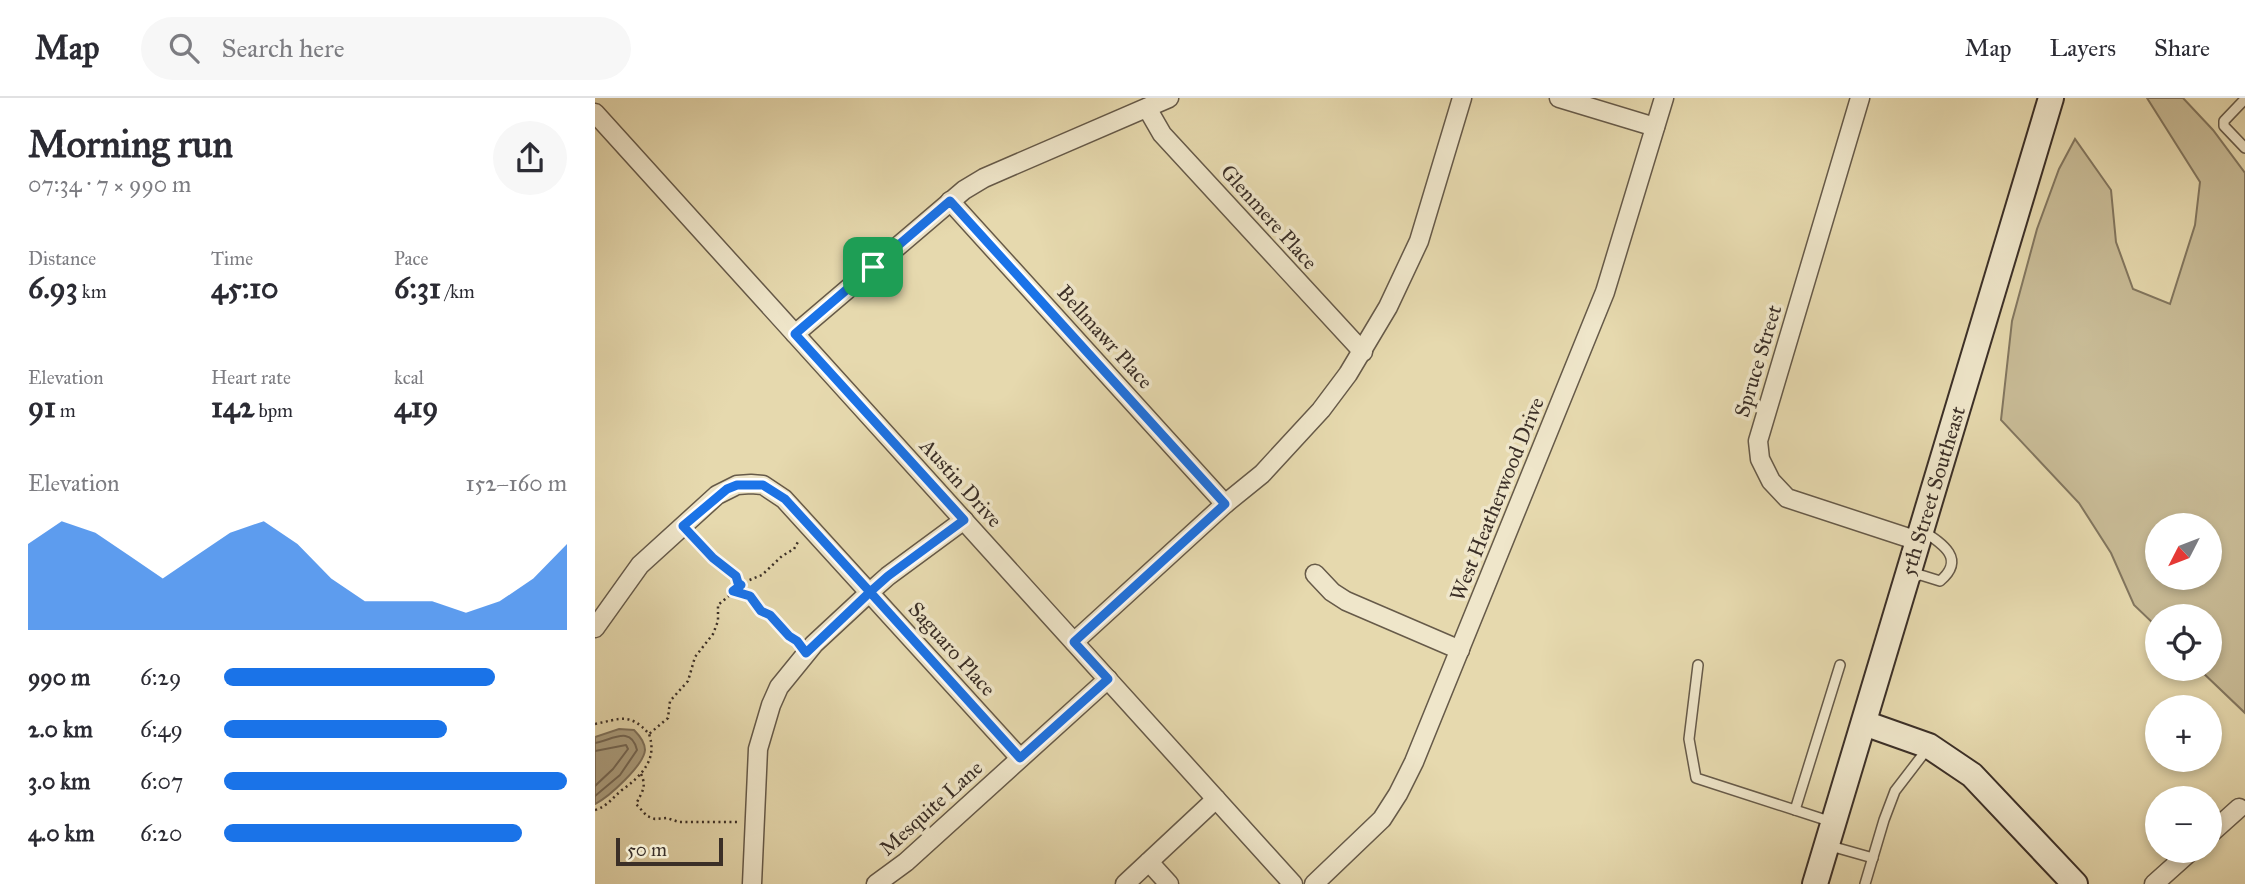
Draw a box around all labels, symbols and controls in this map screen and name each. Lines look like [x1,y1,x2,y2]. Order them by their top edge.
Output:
search box [141,17,631,80]
text: Map [35,28,99,68]
icon: search [165,29,203,67]
text: Search here [221,32,345,64]
text: Map [1965,33,2012,63]
text: Layers [2050,33,2116,63]
text: Share [2154,33,2210,63]
text: Morning run [28,121,233,167]
button: share [493,121,567,195]
street label: Glenmere Place [1215,159,1323,275]
text: 07:34 · 7 × 990 m [28,170,191,198]
pin [843,237,903,297]
text: Distance [28,247,96,270]
text: Time [211,247,253,270]
text: Pace [394,247,428,270]
icon: arrive [854,248,892,286]
text: 6.93 [28,270,78,306]
text: 45:10 [211,270,278,306]
text: 6:31 [394,270,441,306]
text: km [78,280,107,303]
text: /km [441,280,475,303]
street label: Bellmawr Place [1052,280,1159,394]
street label: Spruce Street [1729,301,1788,420]
text: Elevation [28,366,103,389]
text: Heart rate [211,366,291,389]
text: kcal [394,366,424,389]
text: 91 [28,389,56,425]
text: 142 [211,389,254,425]
text: 419 [394,389,438,425]
street label: West Heatherwood Drive [1444,393,1550,605]
text: m [56,399,76,422]
text: bpm [254,399,293,422]
street label: 5th Street Southeast [1895,403,1971,579]
street label: Austin Drive [914,433,1008,533]
text: Elevation [28,469,119,497]
text: 152–160 m [466,469,567,497]
north arrow [2145,513,2223,590]
map controls [2145,513,2222,863]
street label: Saguaro Place [903,596,1001,702]
button: locate [2145,604,2222,681]
text: 990 m [28,663,90,691]
text: 6:29 [140,663,181,691]
button: + [2145,695,2222,772]
text: 2.0 km [28,715,93,743]
text: 6:49 [140,715,183,743]
street label: Mesquite Lane [874,755,988,861]
text: 3.0 km [28,767,90,795]
text: 6:07 [140,767,183,795]
button: − [2145,786,2222,863]
text: 4.0 km [28,819,94,847]
text: 6:20 [140,819,182,847]
scale bar [616,835,723,867]
text: 50 m [627,838,667,861]

